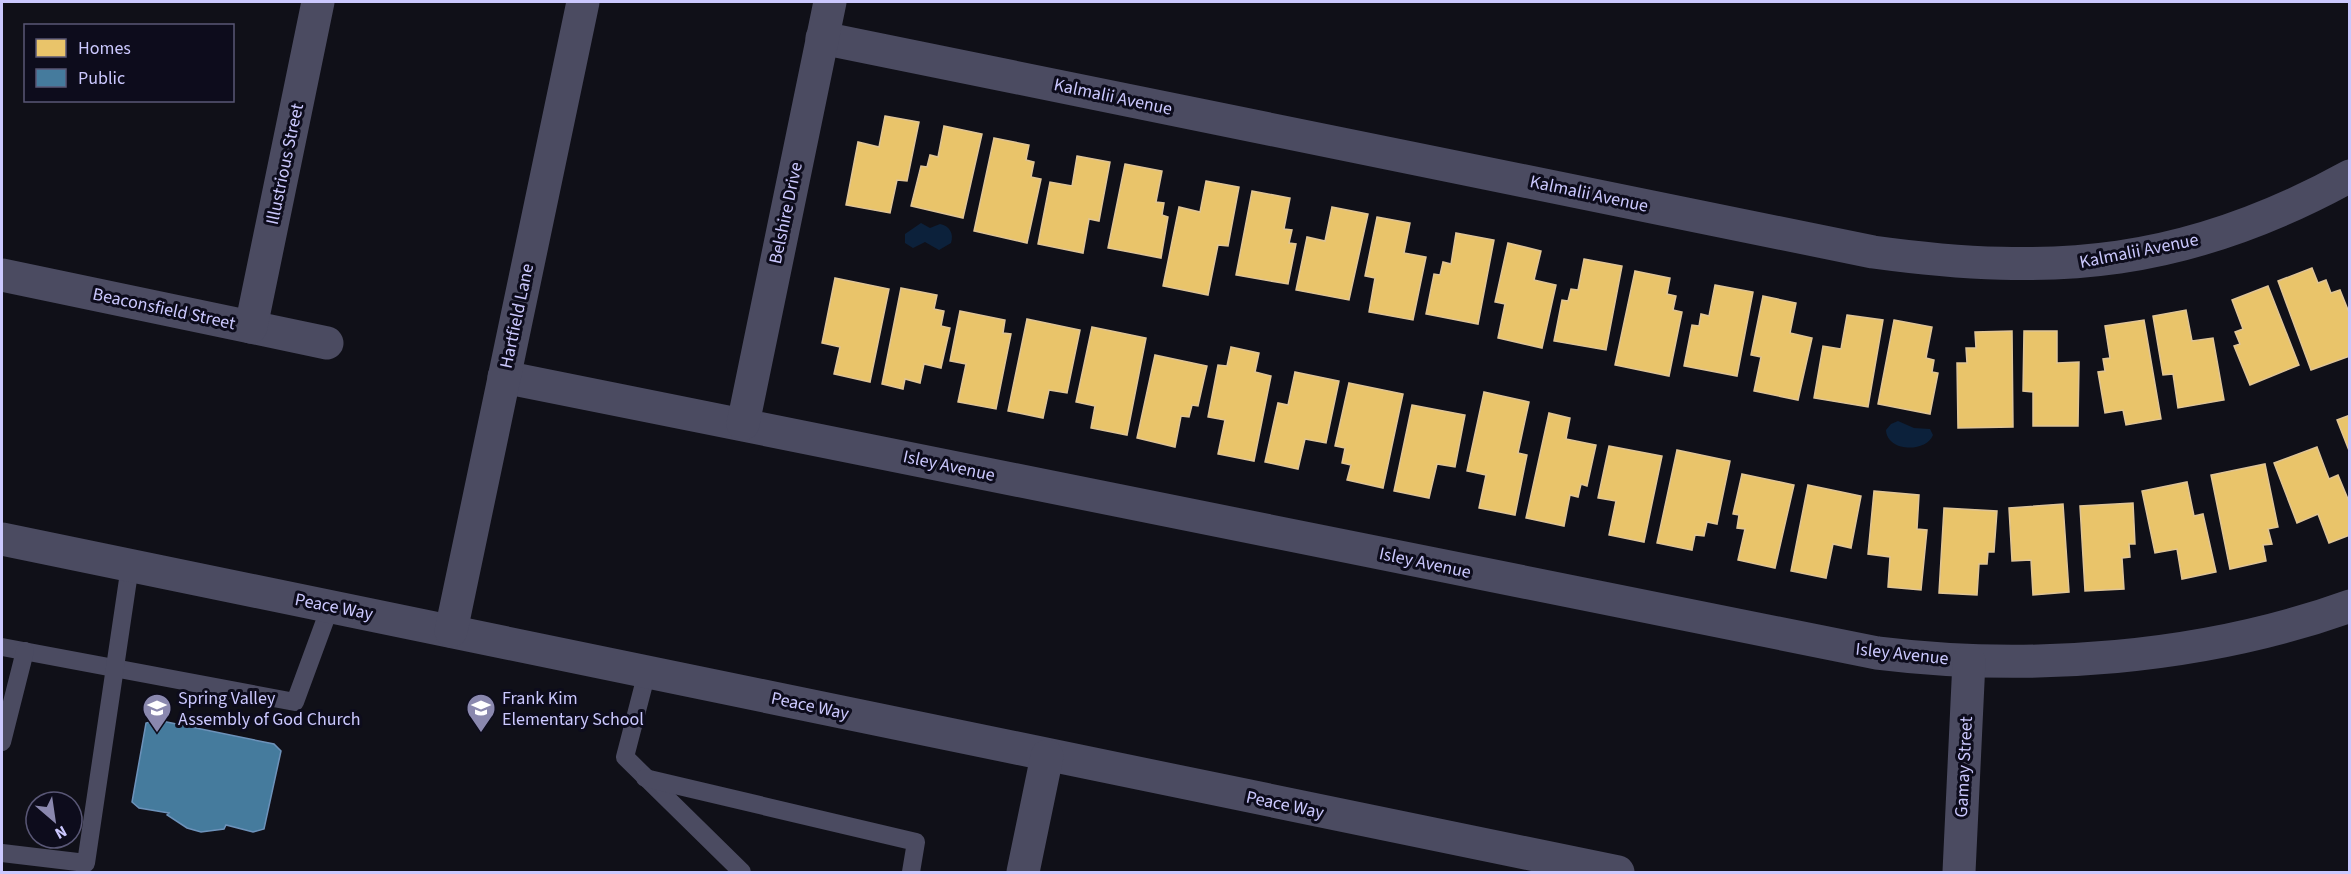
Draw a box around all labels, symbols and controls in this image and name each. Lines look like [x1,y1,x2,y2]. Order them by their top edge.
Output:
legend [24,24,234,102]
text: Homes [78,36,131,61]
text: Public [78,66,125,91]
street label: Kalmalii Avenue [1051,72,1175,122]
street label: Illustrious Street [260,101,310,227]
street label: Belshire Drive [763,160,809,266]
street label: Kalmalii Avenue [1527,169,1651,219]
street label: Kalmalii Avenue [2077,227,2201,275]
street label: Hartfield Lane [494,261,540,371]
street label: Beaconsfield Street [90,282,238,336]
street label: Isley Avenue [901,444,997,488]
street label: Isley Avenue [1377,541,1473,585]
street label: Peace Way [293,587,376,627]
street label: Isley Avenue [1854,637,1950,671]
place label: Spring Valley Assembly of God Church [178,686,361,732]
place label: Frank Kim Elementary School [502,686,644,732]
street label: Peace Way [769,686,852,727]
school or university icon: Spring Valley Assembly of God Church [141,692,173,734]
school or university icon: Frank Kim Elementary School [465,692,497,734]
street label: Gamay Street [1949,716,1979,818]
street label: Peace Way [1244,785,1327,826]
north arrow [24,790,84,850]
text: N [51,820,71,844]

